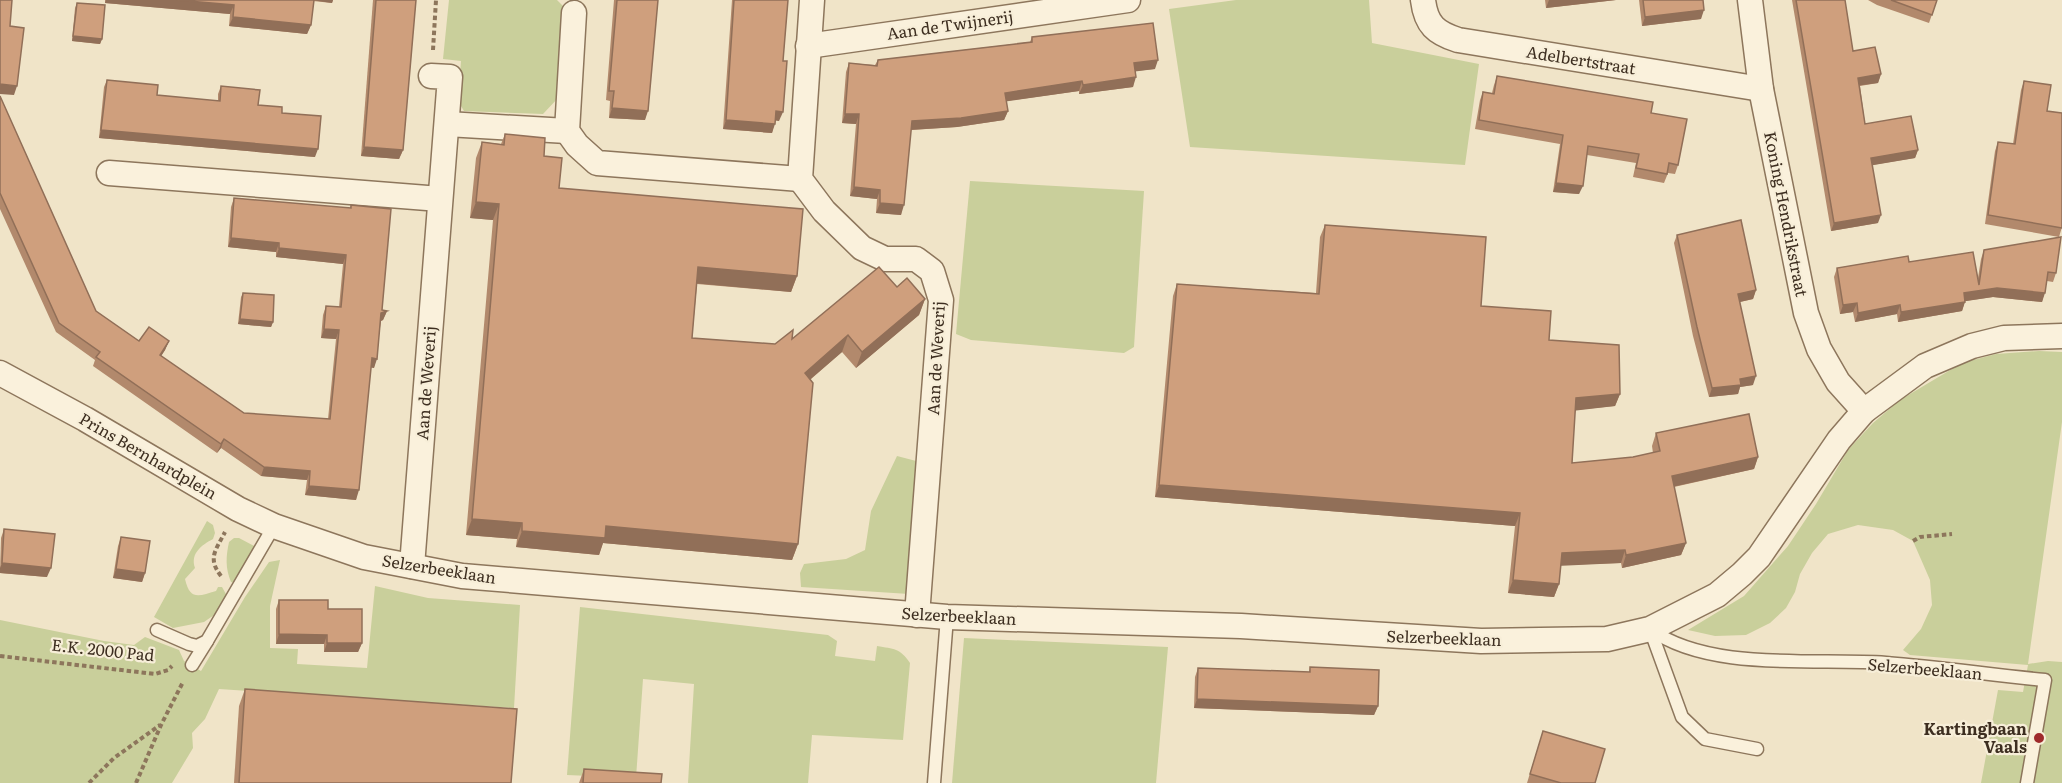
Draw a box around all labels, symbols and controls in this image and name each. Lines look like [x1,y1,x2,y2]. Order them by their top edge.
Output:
street label: Aan de Twijnerij [885,3,1015,45]
street label: Adelbertstraat [1525,39,1638,80]
street label: Koning Hendrikstraat [1759,129,1815,299]
street label: Aan de Weverij [920,300,950,416]
street label: Aan de Weverij [409,325,441,441]
street label: Prins Bernhardplein [75,406,222,505]
street label: Selzerbeeklaan [380,547,498,589]
street label: Selzerbeeklaan [901,600,1018,630]
street label: Selzerbeeklaan [1386,623,1502,651]
street label: E.K. 2000 Pad [51,632,156,666]
street label: Selzerbeeklaan [1867,651,1984,685]
place label: Kartingbaan Vaals [1924,716,2027,758]
marker: Kartingbaan Vaals [2032,731,2046,745]

